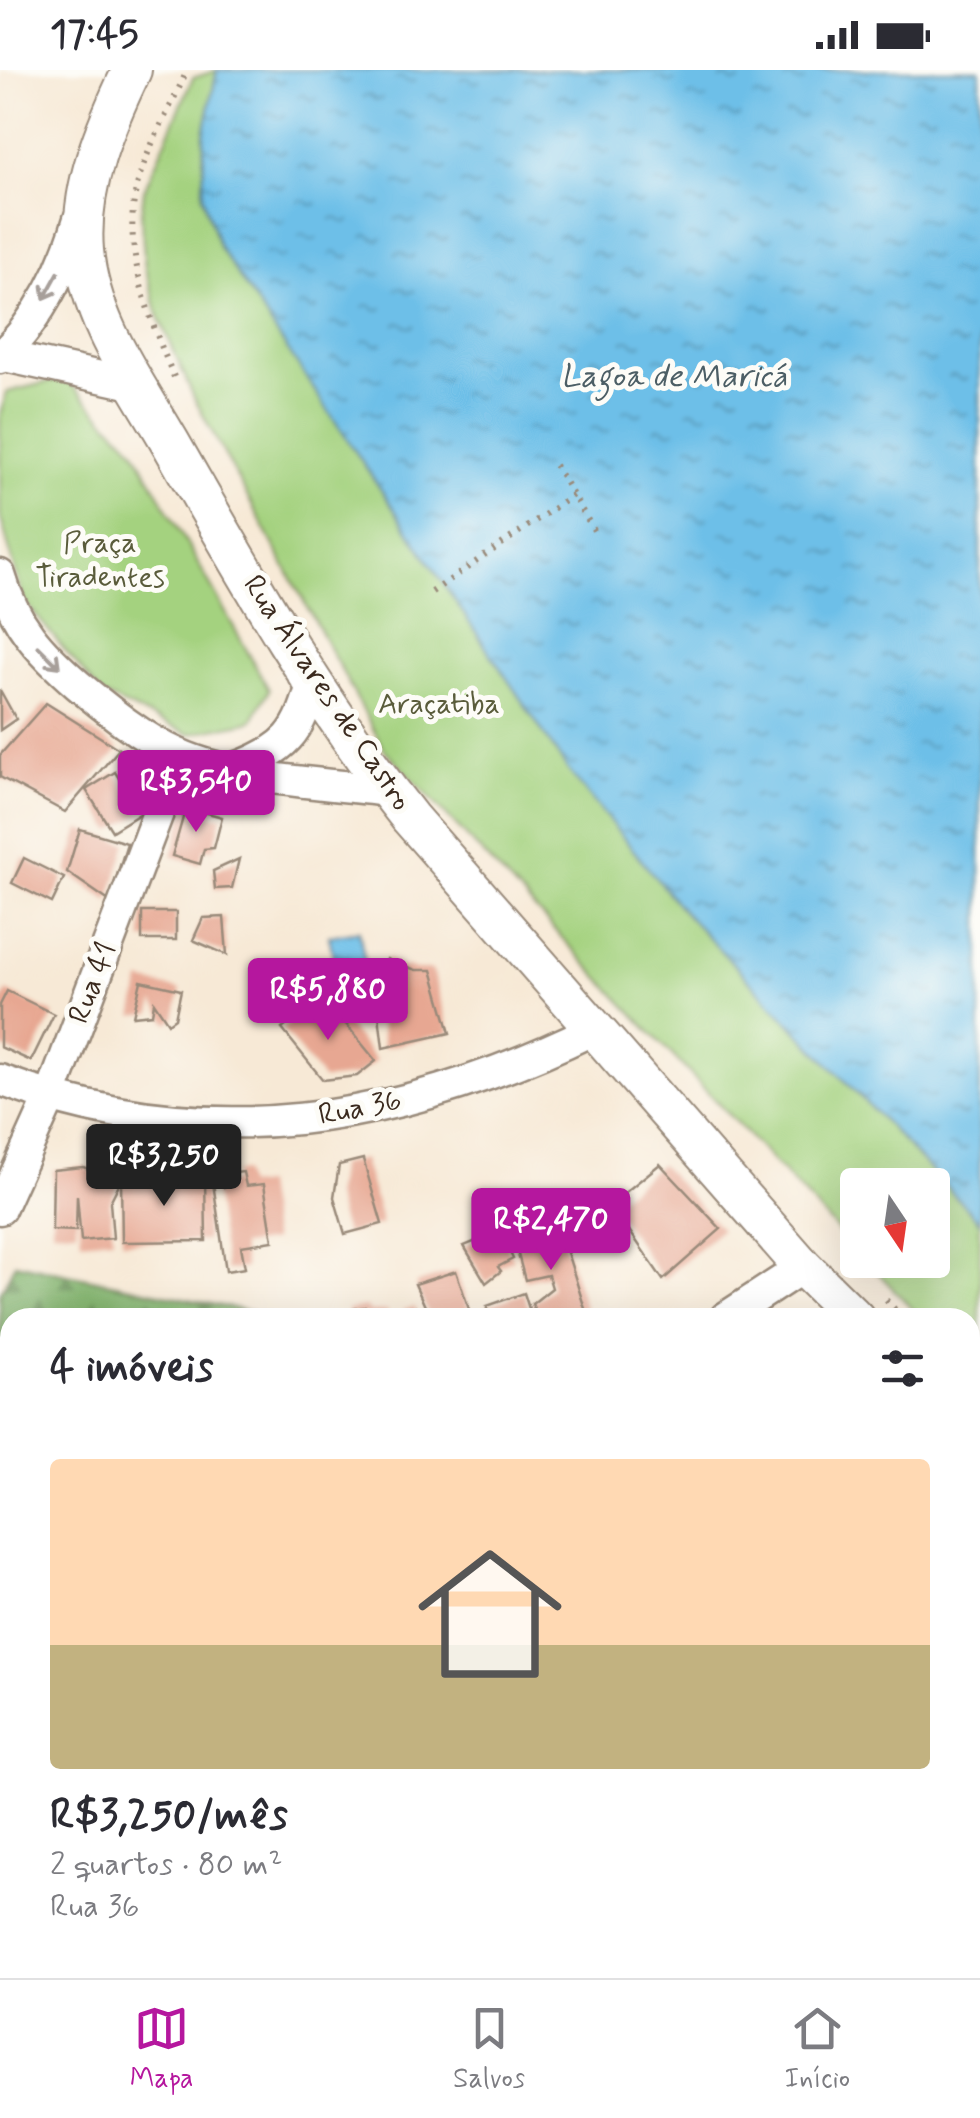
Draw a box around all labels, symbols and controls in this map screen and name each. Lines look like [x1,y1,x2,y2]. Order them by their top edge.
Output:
text: 17:45 [50,11,139,60]
one-way arrow [40,271,60,301]
water label: Lagoa de Maricá [561,356,787,402]
park label: Praça Tiradentes [35,524,165,597]
street label: Rua Álvares de Castro [234,568,420,818]
one-way arrow [37,644,61,668]
park label: Araçatiba [378,685,500,724]
pin: R$3,540 [104,750,288,835]
text: R$3,540 [140,761,252,803]
street label: Rua 41 [60,937,126,1029]
pin: R$5,880 [236,958,420,1043]
text: R$5,880 [270,969,386,1011]
street label: Rua 36 [315,1081,405,1135]
pin: R$3,250 [72,1124,256,1209]
text: R$3,250 [108,1135,220,1177]
north arrow [840,1168,950,1278]
map controls [840,1168,950,1278]
pin: R$2,470 [459,1188,643,1273]
text: R$2,470 [493,1199,609,1241]
text: 4 imóveis [50,1341,214,1396]
icon: filters [875,1341,930,1396]
icon: home [400,1524,580,1704]
text: R$3,250/mês [50,1789,288,1844]
text: 2 quartos · 80 m² [50,1844,282,1886]
text: Rua 36 [50,1886,140,1928]
tab: Mapa [130,2001,194,2098]
tab: Salvos [453,2001,525,2098]
tab: Início [785,2001,850,2098]

